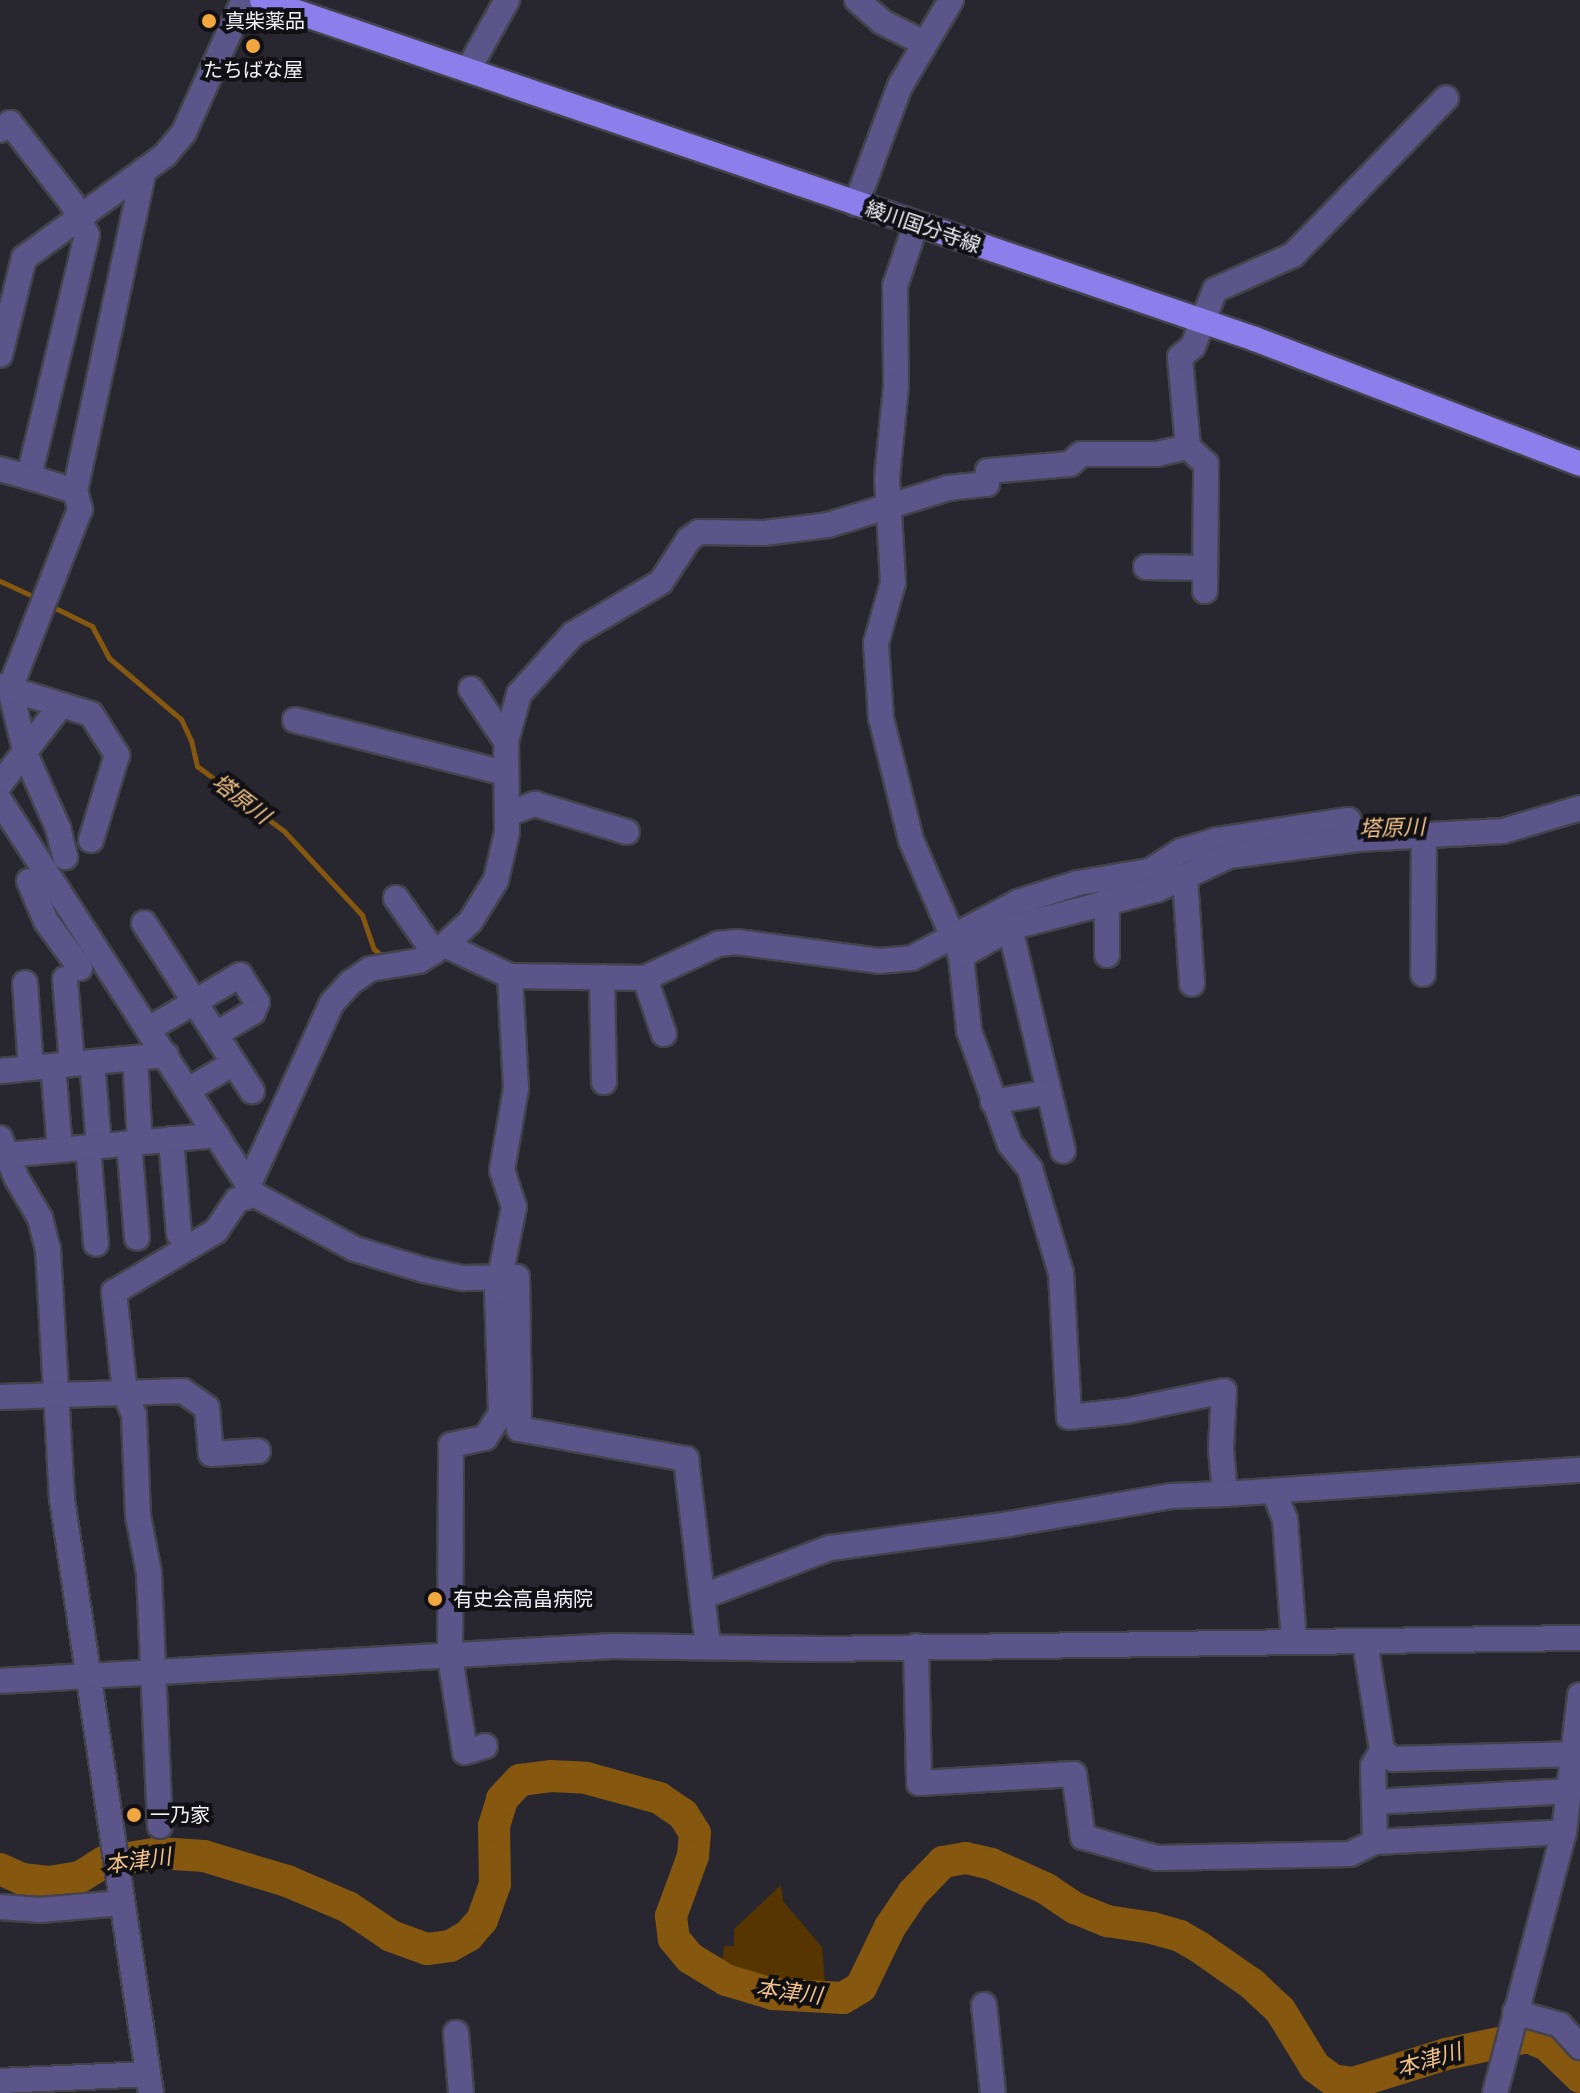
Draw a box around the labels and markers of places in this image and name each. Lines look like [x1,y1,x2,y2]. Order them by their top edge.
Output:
place label: 真柴薬品 [225,9,305,33]
marker: 真柴薬品 [200,12,218,30]
marker: たちばな屋 [244,37,262,55]
place label: たちばな屋 [203,58,303,82]
place label: 有史会高畠病院 [453,1587,593,1611]
marker: 有史会高畠病院 [424,1588,446,1610]
place label: 一乃家 [150,1803,210,1827]
marker: 一乃家 [125,1806,143,1824]

